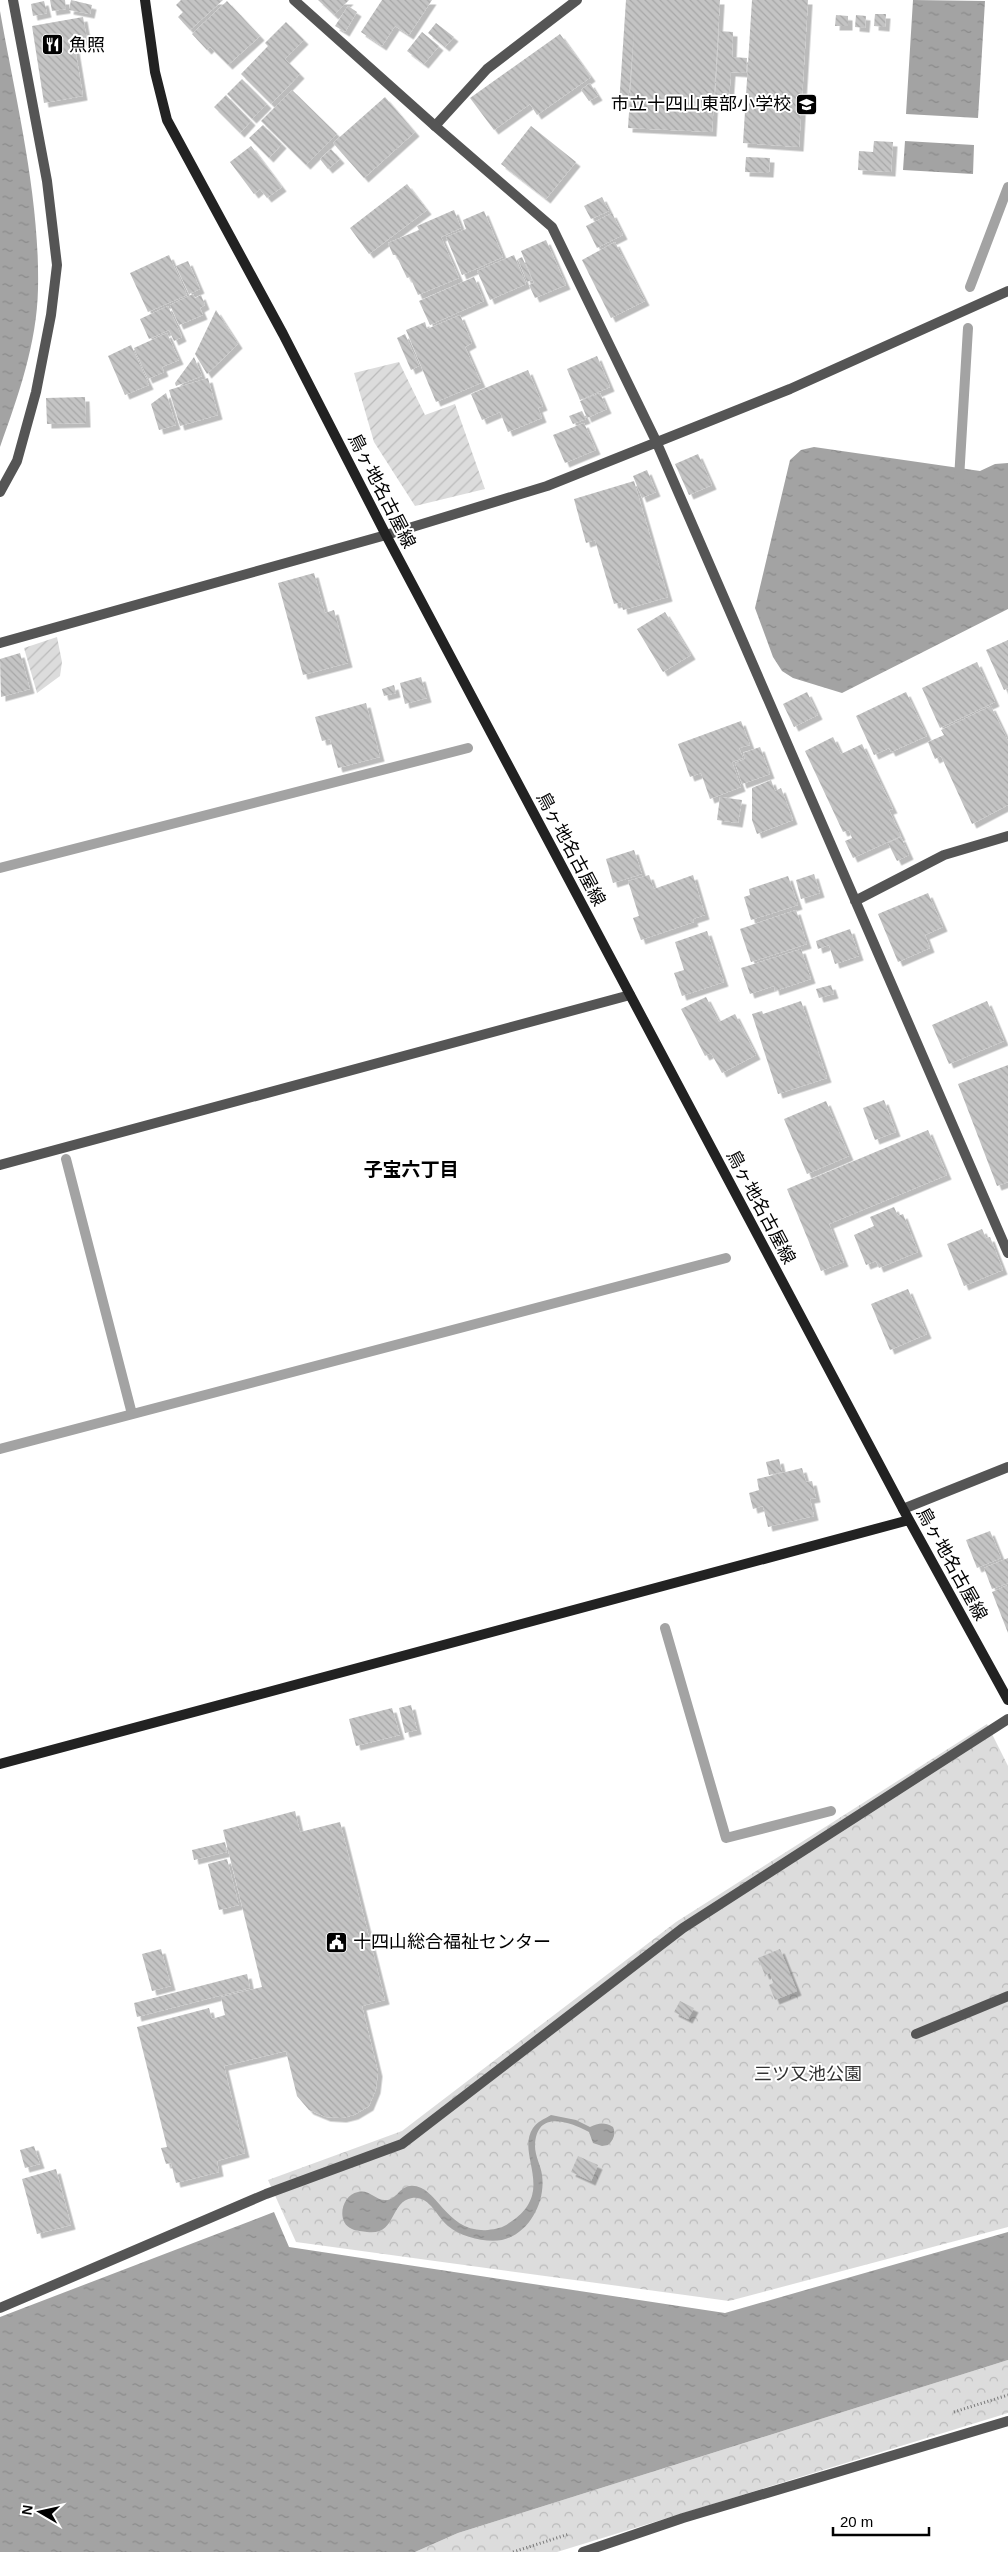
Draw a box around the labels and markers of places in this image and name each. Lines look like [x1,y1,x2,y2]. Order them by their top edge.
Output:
restaurant icon: 魚照 [41,33,65,57]
place label: 魚照 [69,35,105,55]
school or university icon: 市立十四山東部小学校 [795,92,819,116]
place label: 市立十四山東部小学校 [611,94,791,114]
public building icon: 十四山総合福祉センター [325,1930,349,1954]
place label: 十四山総合福祉センター [353,1932,551,1952]

